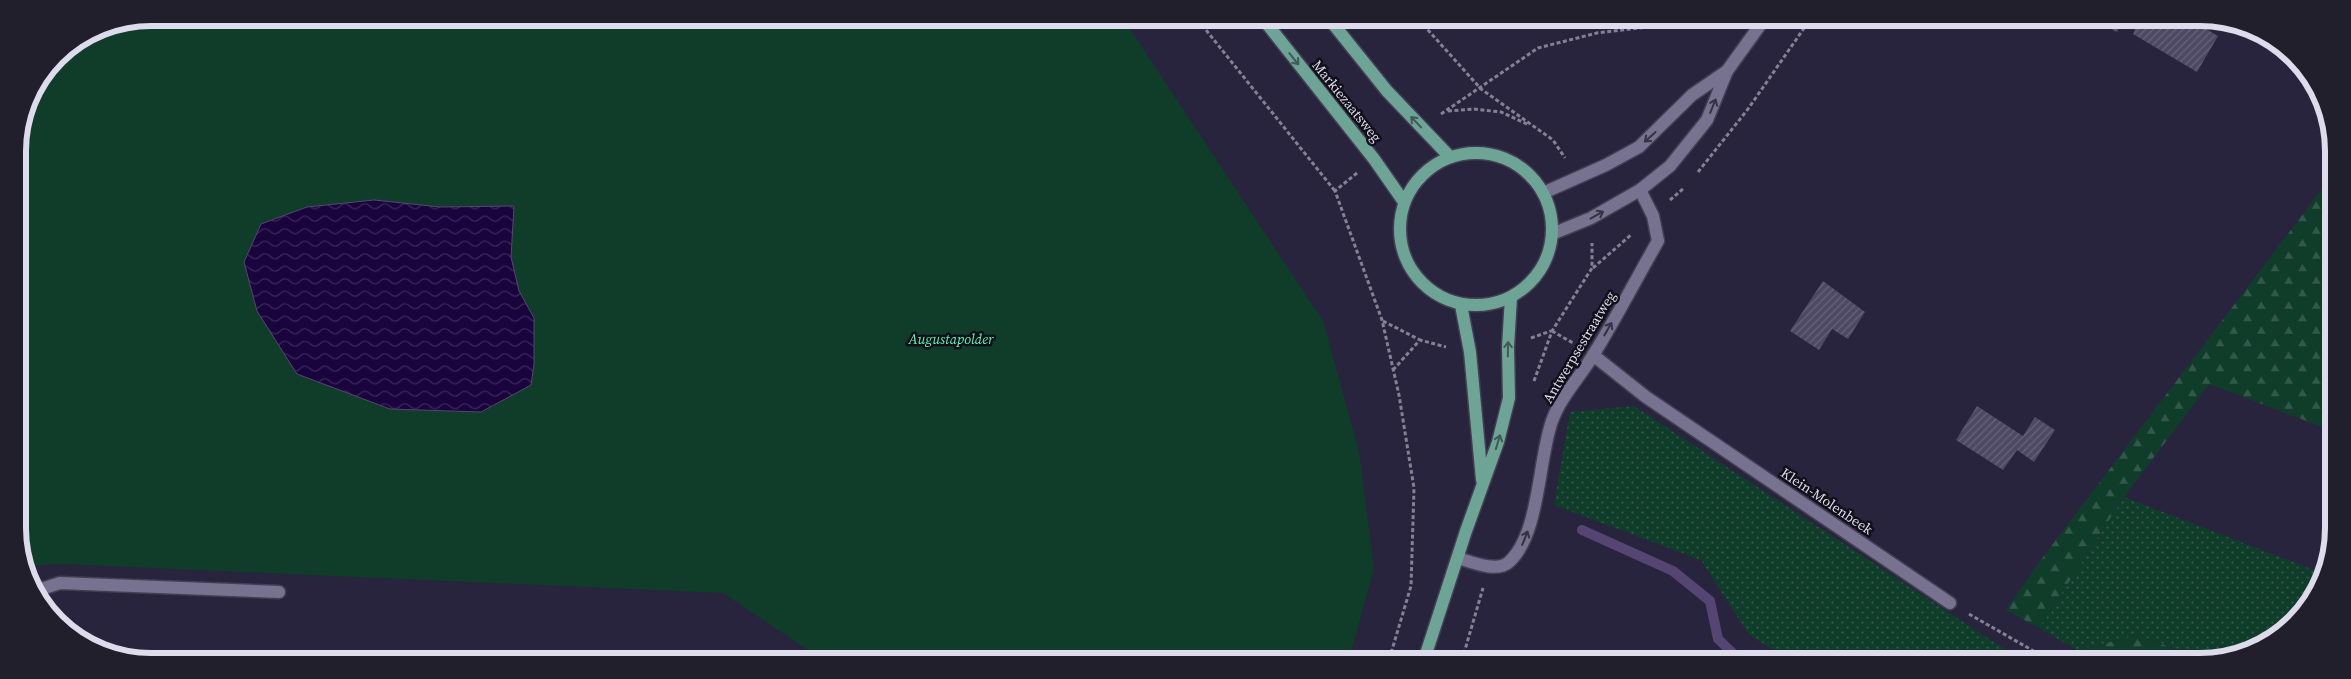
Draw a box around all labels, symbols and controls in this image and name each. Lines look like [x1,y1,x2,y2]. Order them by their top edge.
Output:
one-way arrow [1288,52,1299,65]
street label: Markiezaatsweg [1308,56,1386,146]
one-way arrow [1709,98,1718,113]
one-way arrow [1410,116,1422,129]
one-way arrow [1644,131,1657,143]
one-way arrow [1589,209,1604,219]
street label: Antwerpsestraatweg [1538,287,1620,407]
one-way arrow [1603,323,1613,337]
park label: Augustapolder [907,329,994,349]
one-way arrow [1504,341,1513,357]
one-way arrow [1493,434,1503,450]
street label: Klein-Molenbeek [1777,463,1877,539]
one-way arrow [1521,530,1530,545]

